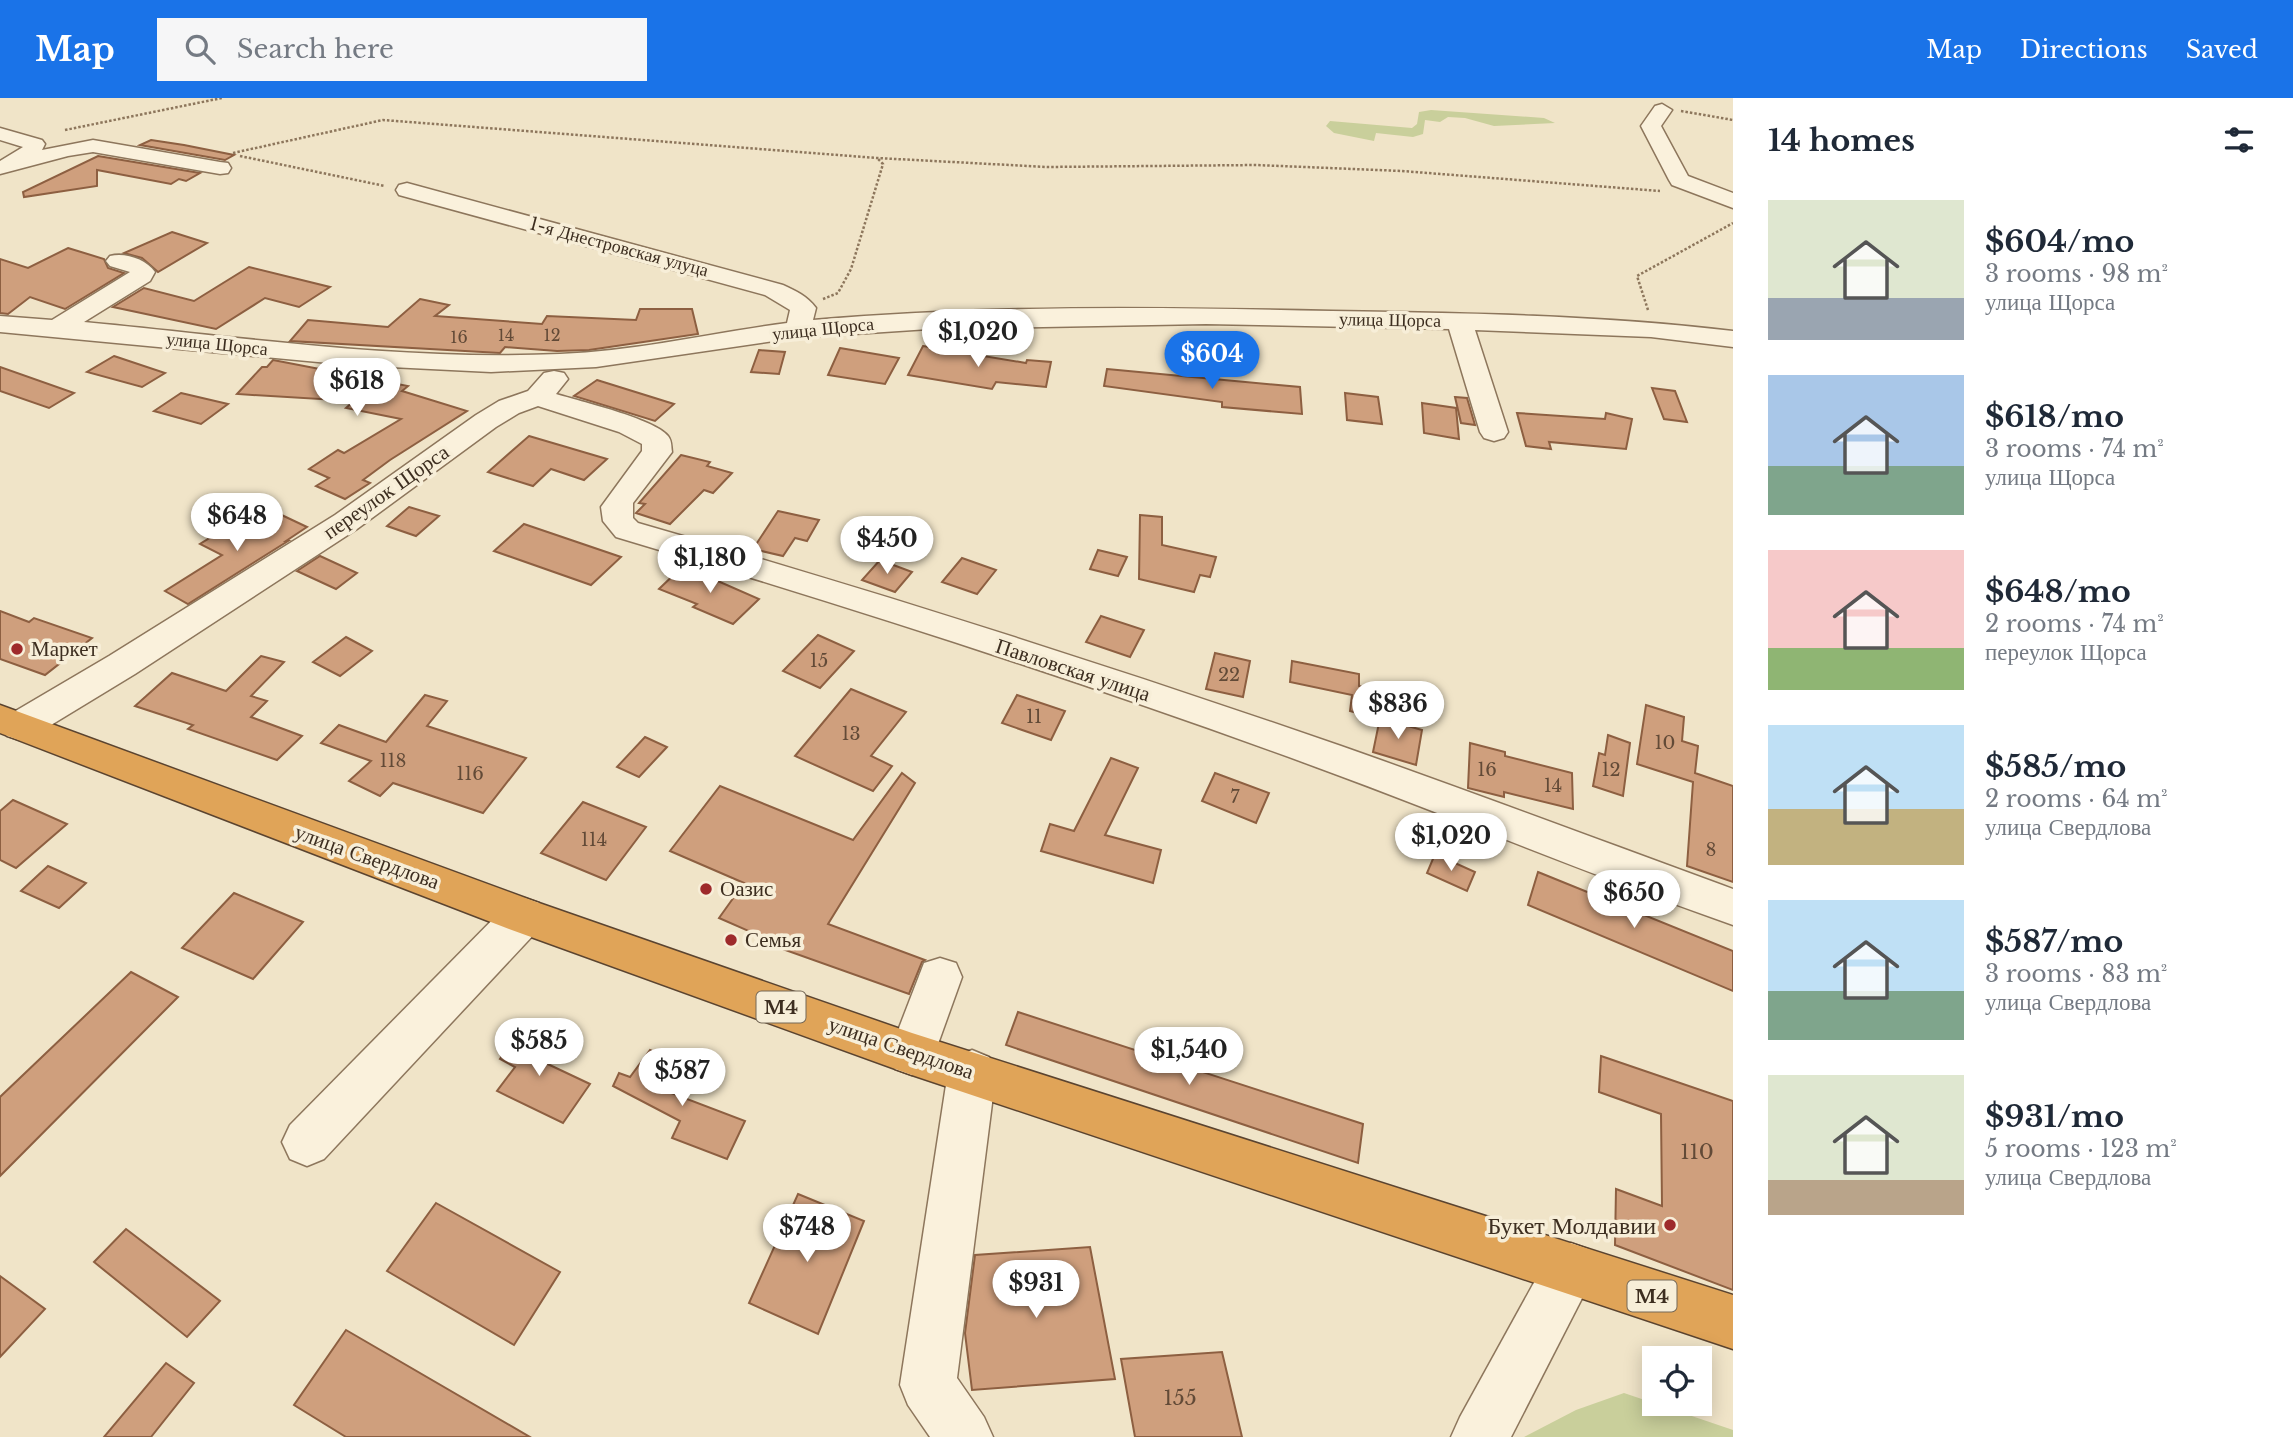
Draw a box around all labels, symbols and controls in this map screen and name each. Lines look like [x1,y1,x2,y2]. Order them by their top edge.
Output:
search box [157,18,647,81]
text: Map [35,29,115,70]
icon: search [181,30,219,68]
text: Search here [237,33,394,65]
text: Map [1926,35,1982,64]
text: Directions [2020,35,2148,64]
text: Saved [2186,35,2258,64]
icon: filters [2220,121,2258,159]
text: 14 homes [1768,122,1915,159]
street label: 1-я Днестровская улуца [527,213,711,281]
text: $604/mo [1985,223,2134,260]
icon: home [1824,228,1908,312]
text: 3 rooms · 98 m² [1985,260,2168,288]
text: улица Щорса [1985,288,2115,316]
street label: улица Щорса [1339,308,1441,332]
pin: $1,020 [921,310,1035,369]
street label: улица Щорса [771,313,875,345]
text: $1,020 [938,318,1018,346]
house number: 14 [498,325,514,345]
house number: 12 [544,325,561,345]
house number: 16 [450,327,468,347]
street label: улица Щорса [165,328,269,360]
pin: $604 [1171,331,1253,391]
text: $604 [1181,340,1243,368]
pin: $618 [316,358,398,418]
text: $618 [330,367,384,395]
text: $618/mo [1985,398,2124,435]
icon: home [1824,403,1908,487]
text: 3 rooms · 74 m² [1985,435,2164,463]
street label: переулок Щорса [318,439,455,545]
text: улица Щорса [1985,463,2115,491]
pin: $648 [196,494,278,553]
text: $648 [207,502,267,530]
pin: $450 [846,517,928,576]
text: $450 [856,525,918,553]
pin: $1,180 [653,536,767,595]
text: $1,180 [674,544,746,572]
text: $648/mo [1985,573,2131,610]
icon: home [1824,578,1908,662]
text: 2 rooms · 74 m² [1985,610,2164,638]
street label: Павловская улица [992,633,1154,707]
place label: Маркет [31,636,98,662]
text: переулок Щорса [1985,638,2147,666]
marker: Маркет [9,641,25,657]
house number: 15 [810,650,828,672]
house number: 22 [1218,664,1240,686]
pin: $836 [1357,682,1439,741]
text: $836 [1368,690,1428,718]
house number: 11 [1026,706,1042,728]
house number: 13 [841,723,861,745]
house number: 10 [1655,732,1675,754]
text: $585/mo [1985,748,2126,785]
house number: 118 [380,750,406,772]
icon: home [1824,753,1908,837]
house number: 16 [1477,759,1497,781]
house number: 12 [1601,759,1621,781]
house number: 116 [456,763,484,785]
house number: 14 [1544,775,1562,797]
text: 2 rooms · 64 m² [1985,785,2168,813]
house number: 7 [1230,786,1240,808]
text: улица Свердлова [1985,813,2151,841]
pin: $1,020 [1394,814,1508,873]
street label: улица Свердлова [291,819,443,895]
text: $1,020 [1411,822,1491,850]
house number: 114 [581,829,607,851]
house number: 8 [1706,839,1716,861]
pin: $650 [1593,870,1675,930]
place label: Оазис [720,876,773,902]
text: $650 [1603,879,1665,907]
marker: Оазис [698,881,714,897]
text: $587/mo [1985,923,2123,960]
place label: Семья [745,927,801,953]
icon: home [1824,928,1908,1012]
marker: Семья [723,932,739,948]
text: 3 rooms · 83 m² [1985,960,2167,988]
text: улица Свердлова [1985,988,2151,1016]
road number: M4 [756,992,806,1023]
street label: улица Свердлова [825,1011,978,1085]
pin: $585 [498,1018,580,1078]
text: $585 [511,1027,567,1055]
pin: $1,540 [1132,1028,1246,1087]
text: $1,540 [1150,1036,1228,1064]
pin: $587 [641,1048,723,1108]
text: $587 [655,1057,709,1085]
text: $931/mo [1985,1098,2124,1135]
icon: home [1824,1103,1908,1187]
text: 5 rooms · 123 m² [1985,1135,2177,1163]
house number: 110 [1680,1139,1714,1165]
text: улица Свердлова [1985,1163,2151,1191]
pin: $748 [766,1204,848,1264]
place label: Букет Молдавии [1487,1211,1656,1240]
text: $748 [779,1213,835,1241]
marker: Букет Молдавии [1662,1217,1678,1233]
pin: $931 [995,1260,1077,1320]
text: $931 [1009,1269,1064,1297]
road number: M4 [1628,1280,1676,1312]
map controls [1642,1346,1712,1416]
button: locate [1642,1346,1712,1416]
house number: 155 [1163,1385,1197,1411]

